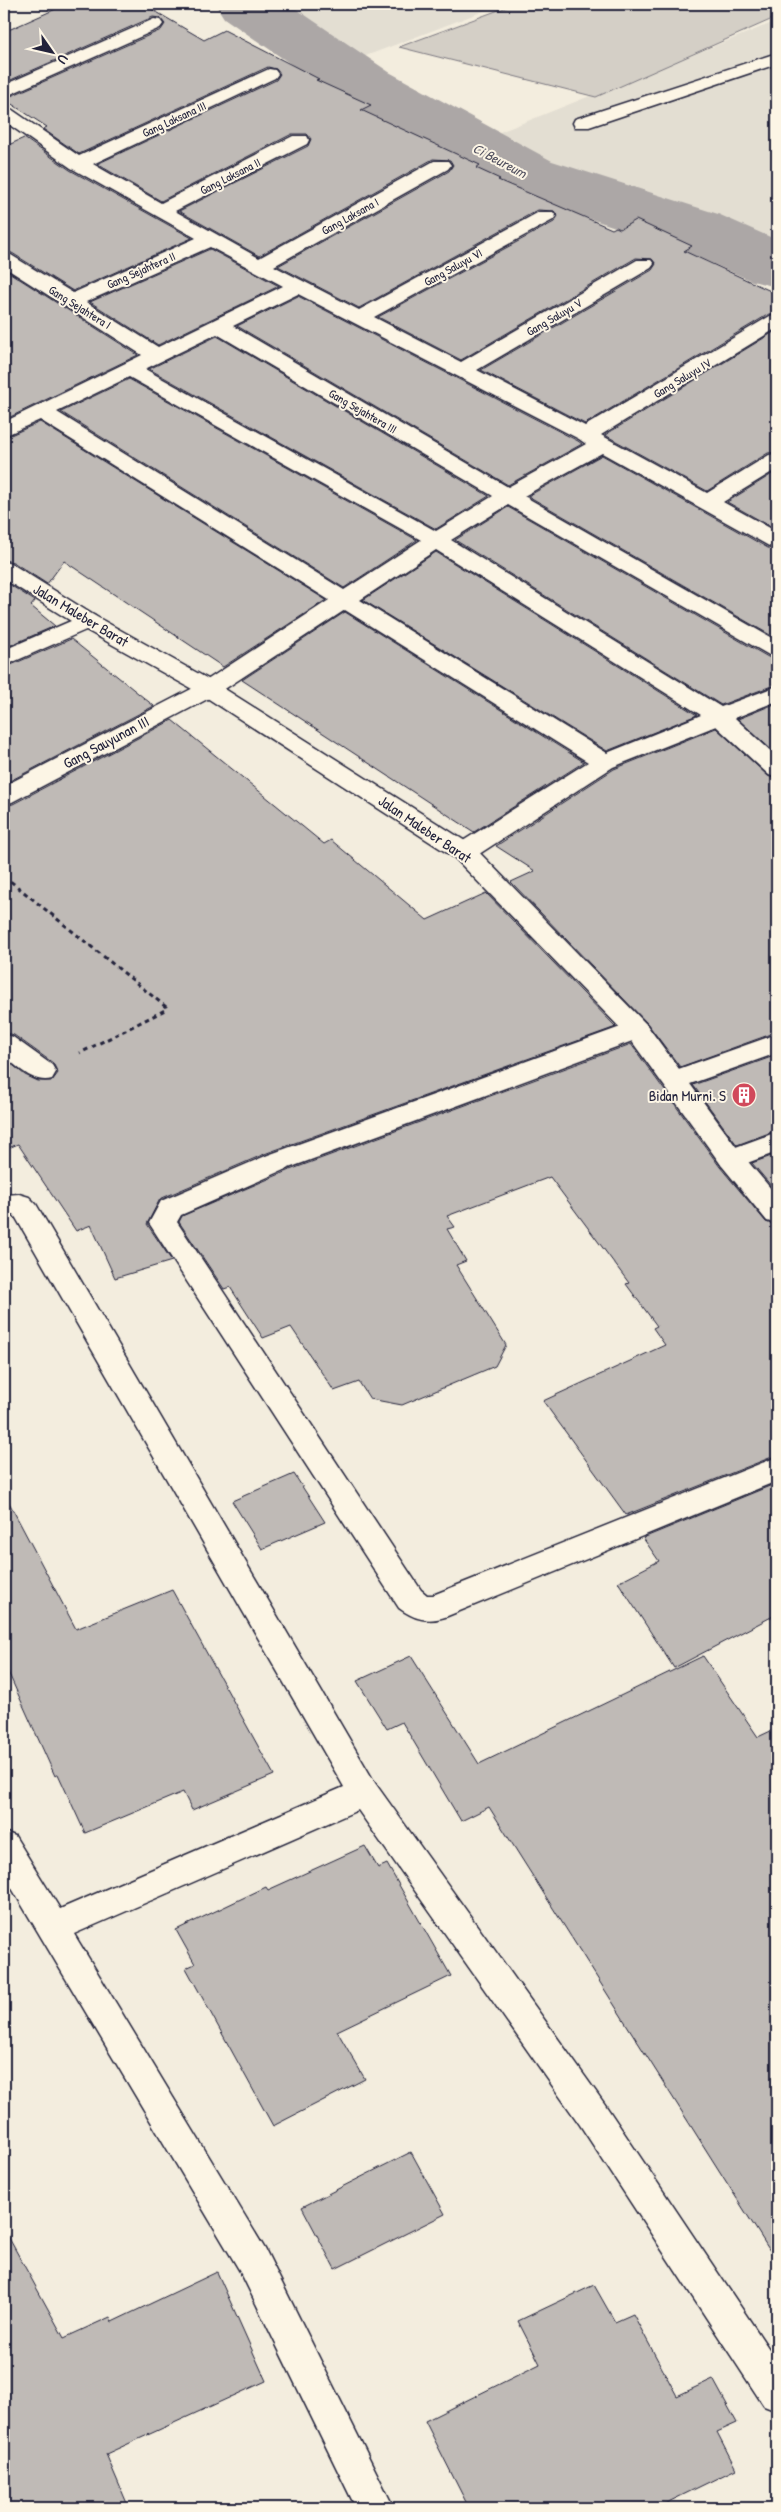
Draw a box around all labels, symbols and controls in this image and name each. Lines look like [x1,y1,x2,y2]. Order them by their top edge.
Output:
north arrow [28,28,78,78]
text: U [53,51,73,68]
street label: Gang Laksana III [139,97,209,141]
water label: Ci Beureum [470,138,531,182]
street label: Gang Laksana II [197,153,263,199]
street label: Gang Laksana I [318,193,382,239]
street label: Gang Saluyu VI [421,244,485,290]
street label: Gang Sejahtera II [104,247,178,293]
street label: Gang Sejahtera I [46,281,114,333]
street label: Gang Saluyu V [523,294,585,340]
street label: Gang Saluyu IV [650,354,714,402]
street label: Gang Sejahtera III [326,385,400,437]
street label: Jalan Maleber Barat [29,578,133,652]
street label: Gang Sauyunan III [59,711,153,773]
street label: Jalan Maleber Barat [374,790,476,868]
building icon: Bidan Murni. S [731,1082,757,1108]
place label: Bidan Murni. S [649,1085,726,1106]

